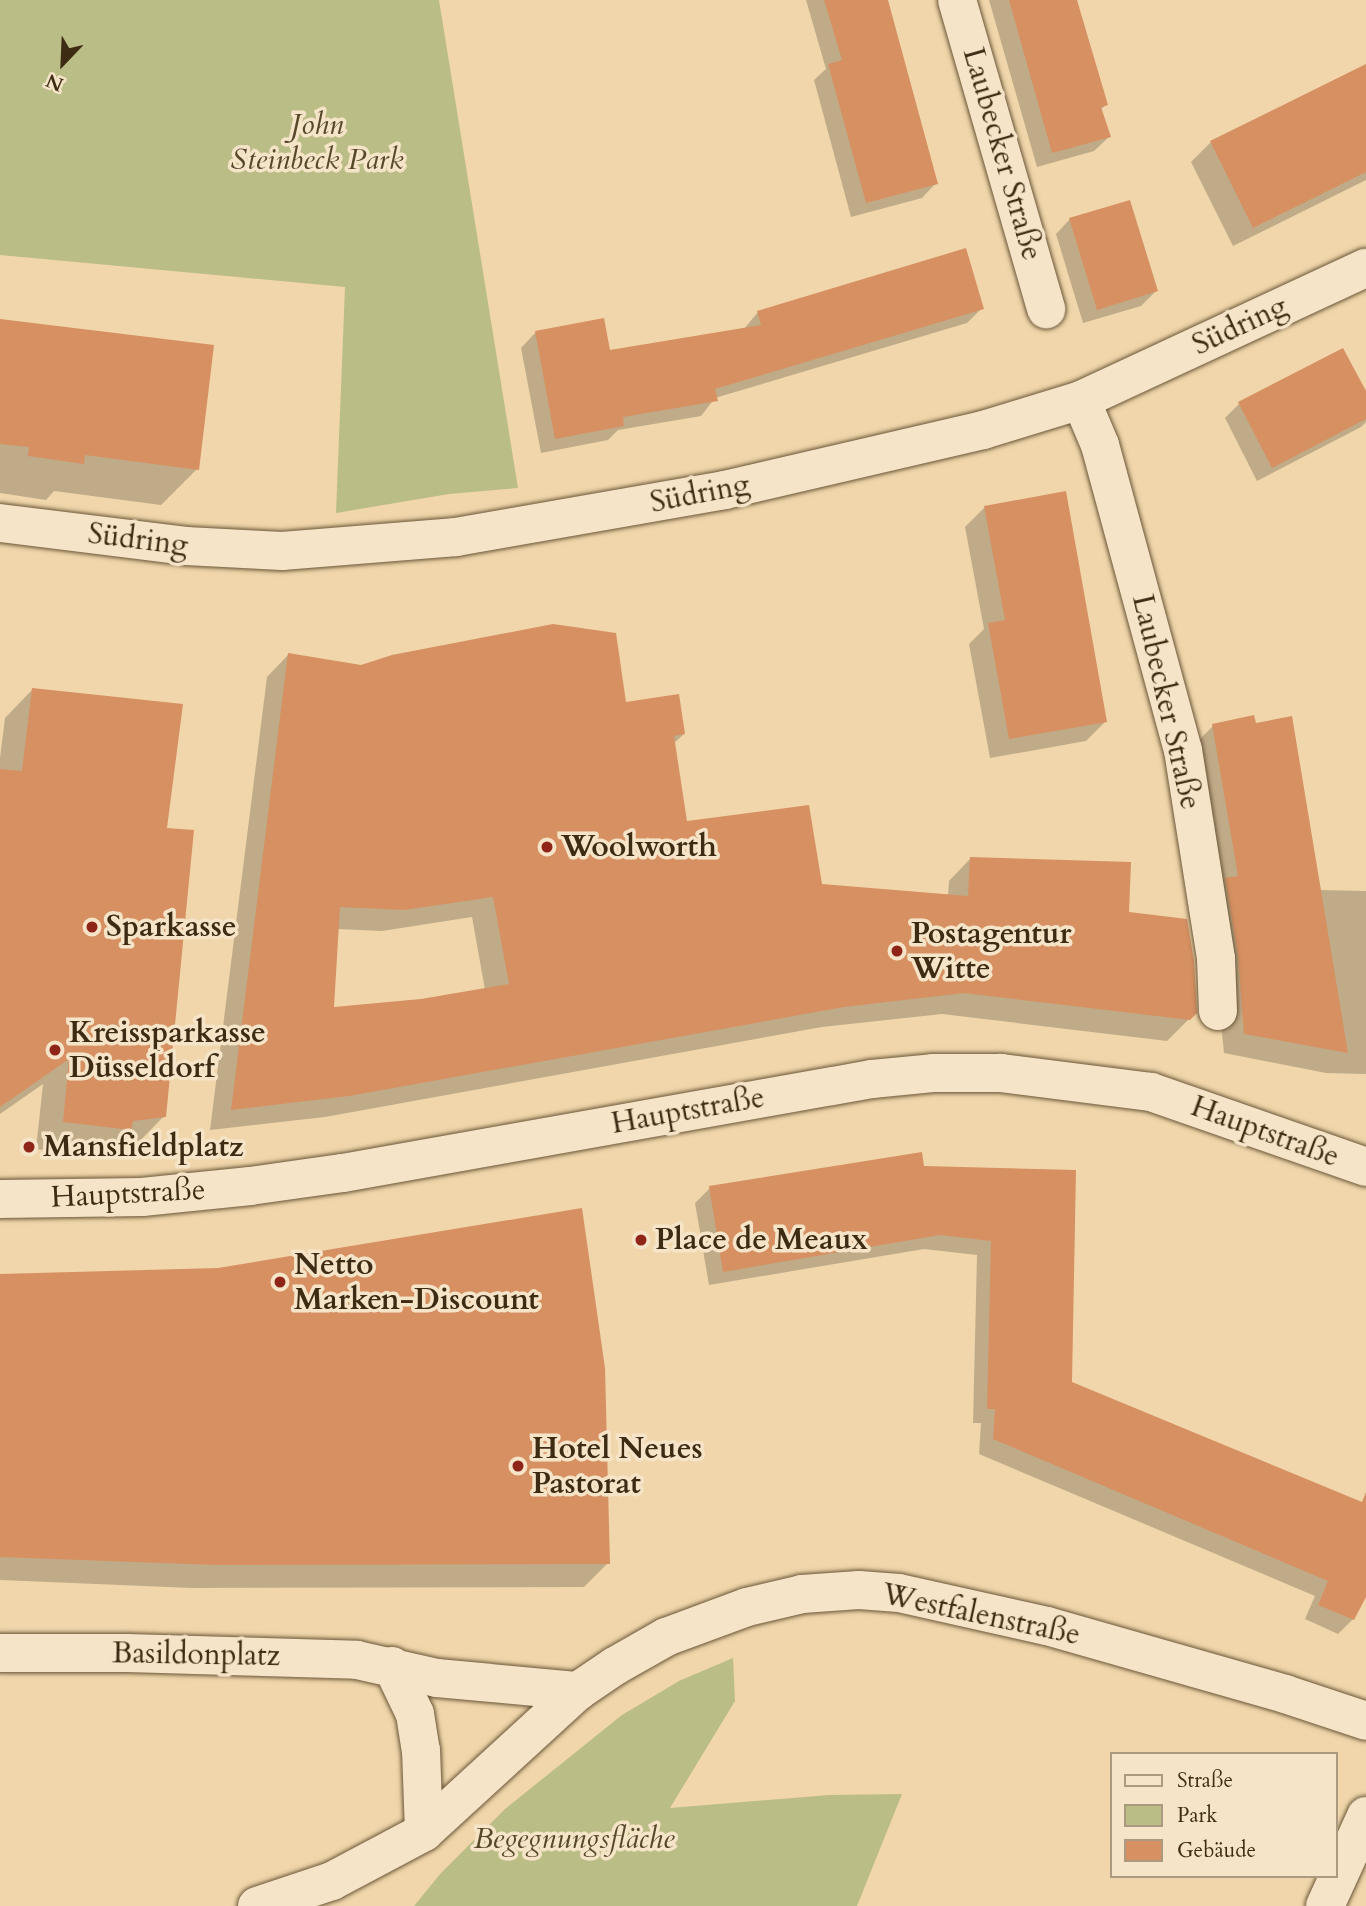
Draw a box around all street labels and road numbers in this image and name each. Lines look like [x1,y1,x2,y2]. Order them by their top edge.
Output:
street label: Laubecker Straße [954,44,1050,264]
street label: Südring [1187,288,1293,364]
street label: Südring [647,467,753,521]
street label: Südring [86,516,190,564]
street label: Laubecker Straße [1124,591,1208,813]
street label: Hauptstraße [609,1080,767,1142]
street label: Hauptstraße [1186,1089,1344,1175]
street label: Hauptstraße [50,1172,206,1216]
street label: Westfalenstraße [879,1576,1083,1654]
street label: Basildonplatz [112,1636,280,1674]

